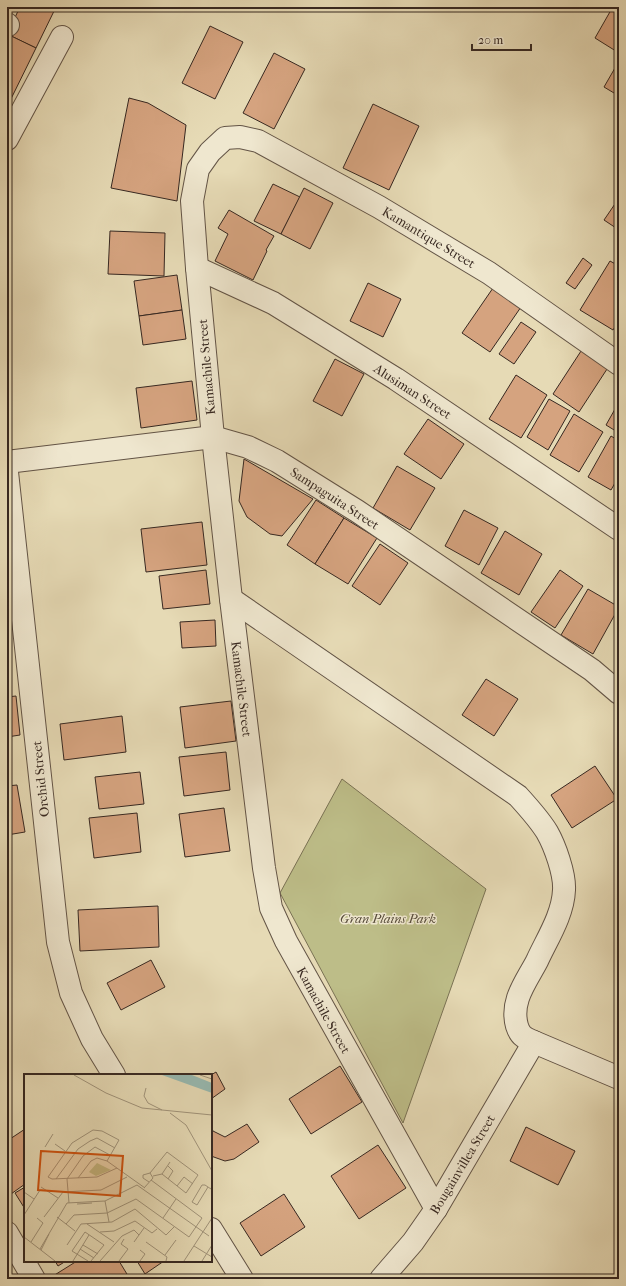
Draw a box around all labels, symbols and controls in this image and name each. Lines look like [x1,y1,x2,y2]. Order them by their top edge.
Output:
scale bar [472,26,531,52]
text: 20 m [478,33,503,47]
street label: Kamantique Street [380,204,478,271]
street label: Kamachile Street [195,318,218,416]
street label: Alusiman Street [370,360,455,422]
street label: Sampaguita Street [288,464,382,533]
street label: Kamachile Street [228,640,255,738]
street label: Orchid Street [29,740,52,818]
park label: Gran Plains Park [340,911,436,926]
street label: Kamachile Street [294,965,354,1056]
inset map [24,1074,212,1262]
street label: Bougainvillea Street [427,1111,498,1217]

